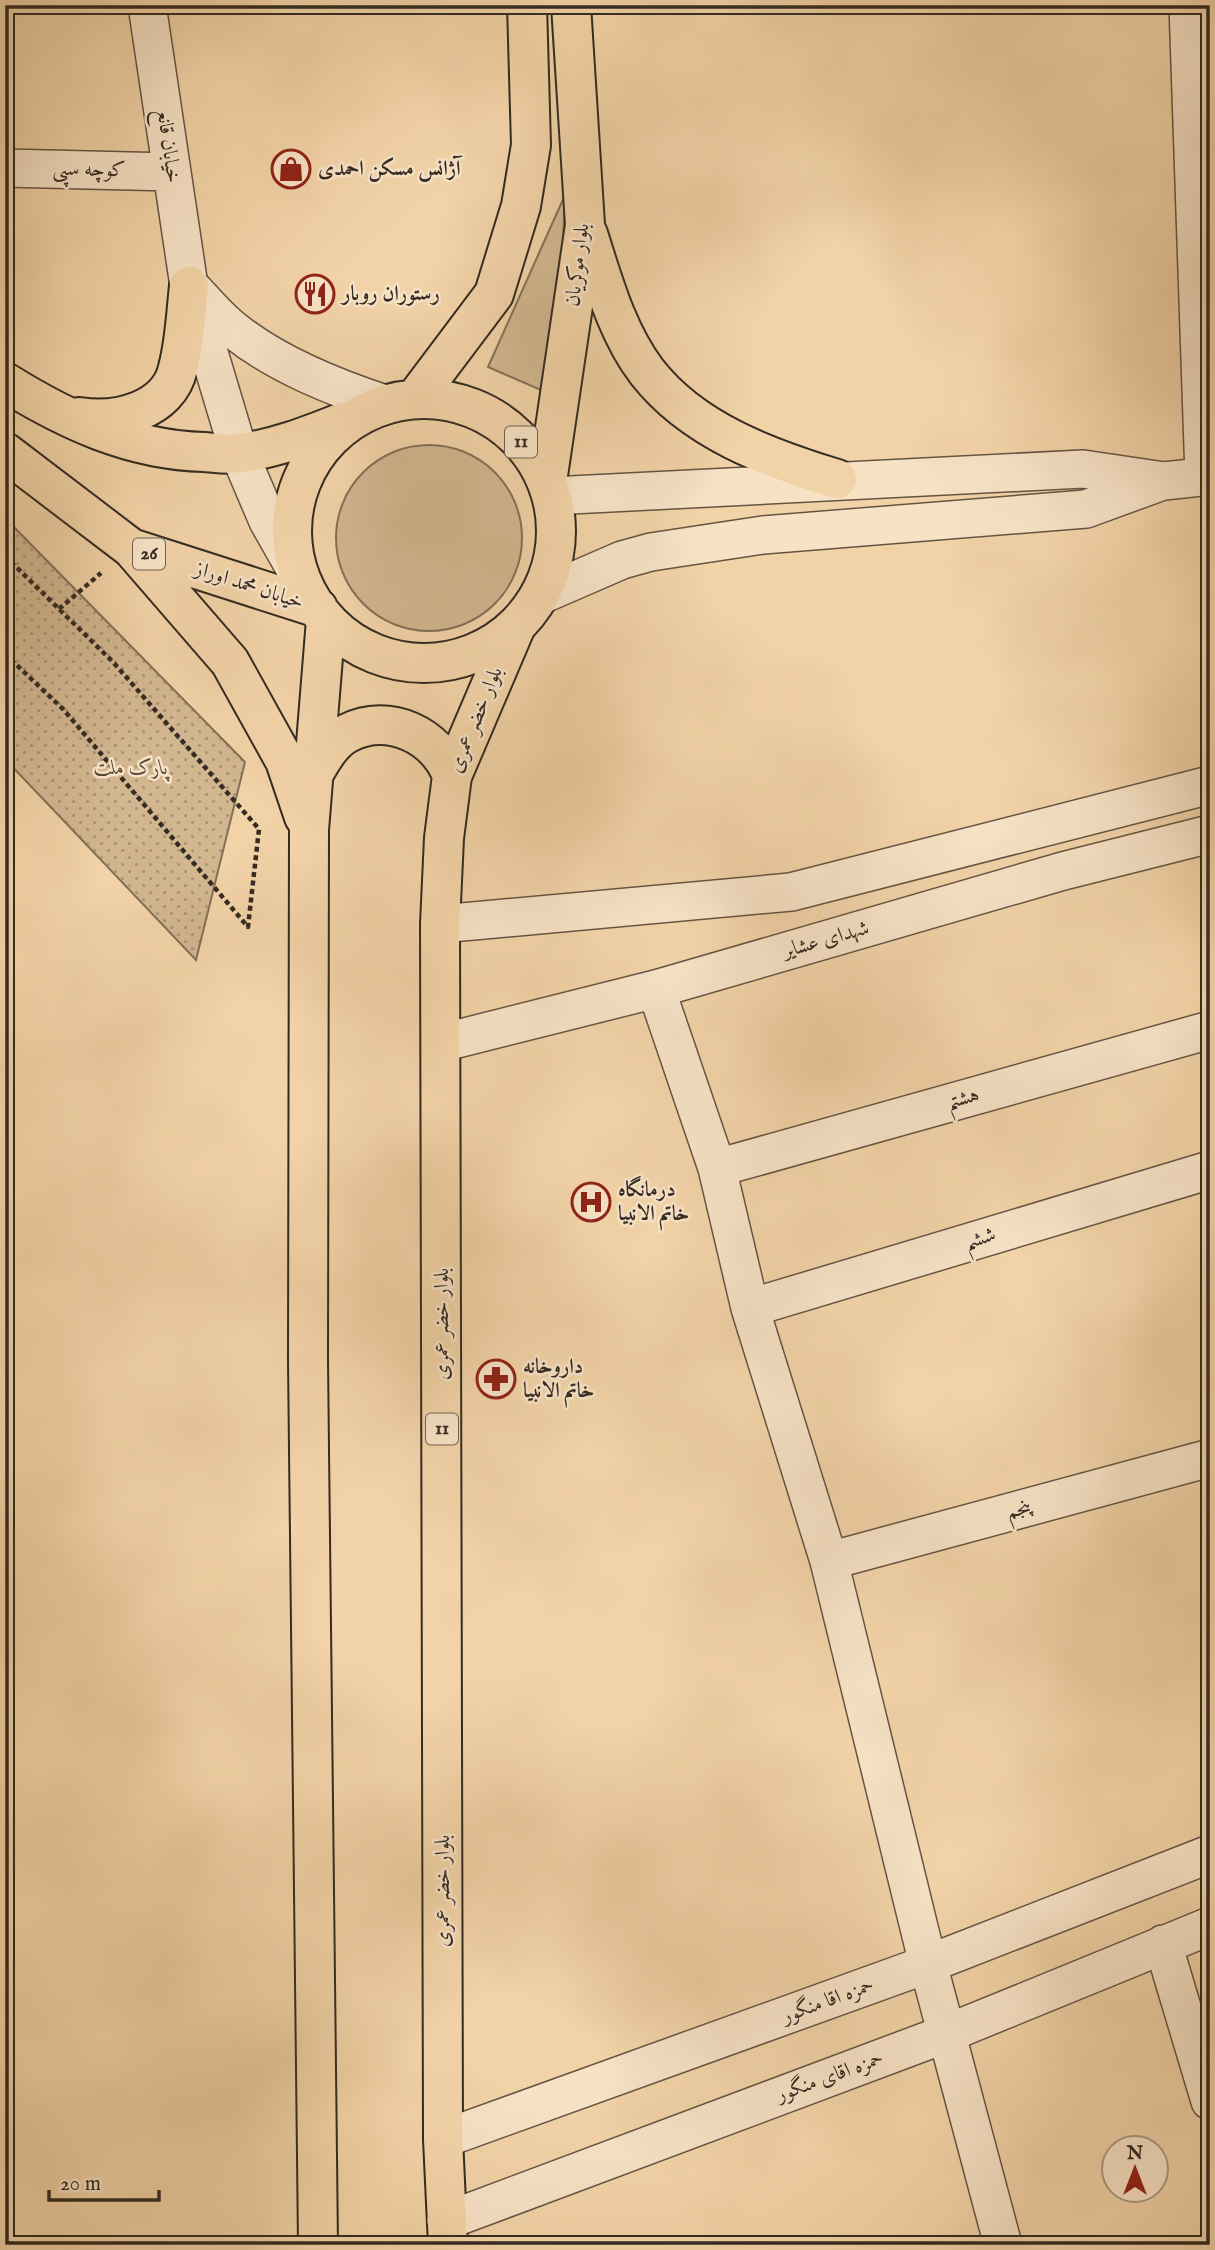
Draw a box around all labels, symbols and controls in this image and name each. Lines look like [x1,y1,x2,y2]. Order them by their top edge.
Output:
street label: خیابان قانع [145,107,187,185]
shop icon: آژانس مسکن احمدی [270,148,312,190]
place label: آژانس مسکن احمدی [318,155,463,183]
street label: کوچه سپی [52,156,126,189]
street label: بلوار موکریان [559,222,597,308]
restaurant icon: رستوران روبار [294,273,336,315]
place label: رستوران روبار [340,281,440,308]
road number: 11 [505,426,537,458]
road number: 26 [133,538,165,569]
street label: خیابان محمد اوراز [189,555,307,616]
street label: بلوار خضر عمری [442,663,510,777]
park label: پارک ملت [94,755,170,782]
street label: شهدای عشایر [778,915,872,966]
street label: هشتم [943,1081,984,1122]
place label: درمانگاه خاتم الانبیا [618,1175,690,1231]
hospital icon: درمانگاه خاتم الانبیا [570,1181,612,1223]
street label: ششم [961,1221,1001,1262]
street label: بلوار خضر عمری [429,1268,456,1380]
place label: داروخانه خاتم الانبیا [523,1354,595,1408]
pharmacy icon: داروخانه خاتم الانبیا [475,1358,517,1400]
road number: 11 [426,1414,458,1444]
street label: پنجم [1003,1493,1038,1531]
street label: بلوار خضر عمری [430,1835,457,1947]
street label: حمزه اقا منگور [776,1971,878,2031]
street label: حمزه اقای منگور [770,2044,887,2110]
north arrow [1100,2134,1170,2204]
text: N [1126,2142,1144,2166]
scale bar [49,2159,159,2203]
text: 20 m [60,2171,101,2198]

